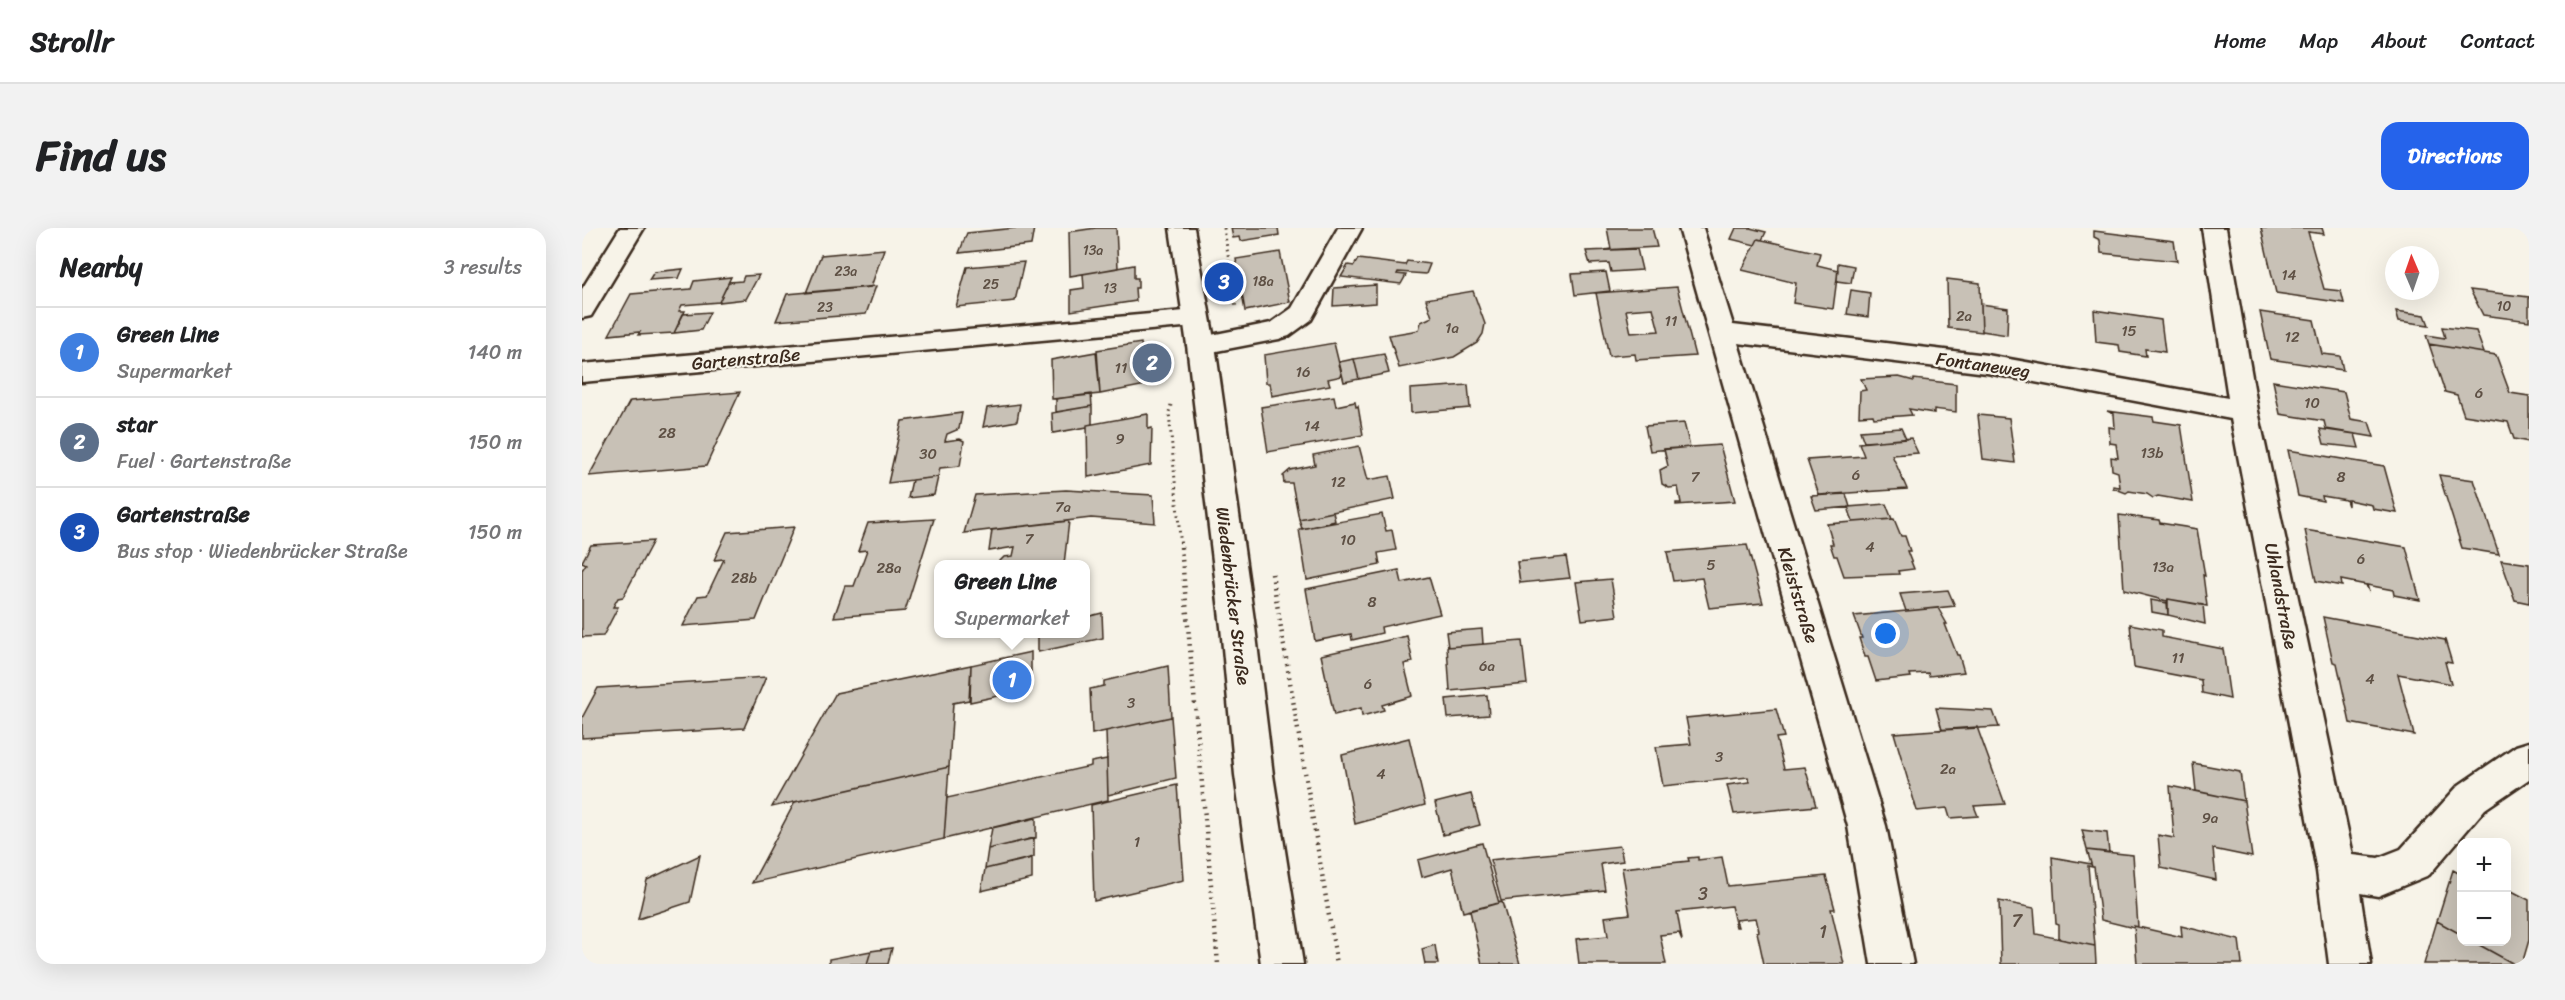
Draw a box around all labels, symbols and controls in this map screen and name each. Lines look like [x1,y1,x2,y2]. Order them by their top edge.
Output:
text: Strollr [30,17,113,66]
text: Home [2214,22,2266,60]
text: Map [2299,22,2338,60]
text: About [2371,22,2428,60]
text: Contact [2461,22,2535,60]
text: Find us [36,119,166,193]
button: Directions [2381,122,2529,190]
house number: 13a [1083,238,1103,263]
text: Nearby [60,244,142,290]
north arrow [2385,246,2439,300]
text: 3 results [444,250,522,285]
house number: 23a [835,259,857,284]
pin: 3 [1204,260,1244,304]
house number: 14 [2282,263,2297,288]
house number: 18a [1252,269,1274,294]
house number: 25 [983,272,1000,297]
house number: 13 [1103,276,1117,301]
house number: 10 [2497,294,2512,319]
house number: 23 [817,295,833,320]
house number: 2a [1956,303,1973,329]
house number: 11 [1665,308,1677,334]
text: Green Line [117,315,219,354]
house number: 1a [1445,315,1459,341]
house number: 15 [2121,318,2137,344]
house number: 12 [2284,324,2300,350]
text: 1 [75,335,84,370]
text: 140 m [468,335,522,370]
street label: Gartenstraße [690,338,802,380]
pin: 2 [1132,340,1172,386]
street label: Fontaneweg [1934,343,2032,387]
text: Supermarket [117,354,232,389]
house number: 11 [1115,355,1127,381]
house number: 16 [1296,359,1310,385]
house number: 6 [2475,380,2483,406]
house number: 10 [2304,390,2320,416]
text: star [117,405,157,444]
house number: 14 [1304,413,1320,439]
house number: 28 [658,420,676,446]
text: 2 [74,425,85,460]
text: 150 m [468,425,522,460]
house number: 9 [1115,426,1125,452]
house number: 13b [2141,440,2163,466]
house number: 30 [919,441,937,467]
text: Fuel · Gartenstraße [117,444,291,479]
house number: 6 [1852,462,1860,488]
house number: 7 [1691,464,1701,490]
house number: 8 [2336,464,2346,490]
house number: 12 [1330,469,1346,495]
house number: 7a [1055,494,1072,520]
text: Gartenstraße [117,495,250,534]
street label: Wiedenbrücker Straße [1206,505,1260,687]
text: 3 [74,515,85,550]
text: 150 m [468,515,522,550]
house number: 7 [1025,526,1035,552]
house number: 10 [1340,527,1356,553]
text: Bus stop · Wiedenbrücker Straße [117,534,408,569]
house number: 4 [1865,534,1875,560]
street label: Uhlandstraße [2255,540,2307,652]
street label: Kleiststraße [1768,542,1828,648]
house number: 6 [2357,546,2365,572]
house number: 5 [1706,552,1716,578]
house number: 13a [2152,554,2175,580]
house number: 28a [876,555,902,581]
popup [934,560,1090,638]
text: Green Line [955,562,1057,601]
house number: 28b [731,565,757,591]
house number: 8 [1367,589,1377,615]
text: Supermarket [955,601,1069,636]
your location [1871,619,1900,648]
house number: 11 [2172,645,2184,671]
house number: 6a [1479,653,1495,679]
pin: 1 [992,658,1032,702]
house number: 4 [2365,666,2375,692]
house number: 6 [1364,671,1372,697]
house number: 3 [1127,690,1135,716]
house number: 3 [1715,744,1723,770]
house number: 2a [1940,756,1957,782]
house number: 4 [1376,761,1386,787]
house number: 9a [2202,805,2219,831]
house number: 1 [1134,829,1140,855]
map controls [2457,838,2511,946]
button: + [2457,838,2511,892]
house number: 3 [1698,878,1708,910]
button: − [2457,892,2511,946]
house number: 7 [2012,905,2024,937]
house number: 1 [1819,916,1827,948]

